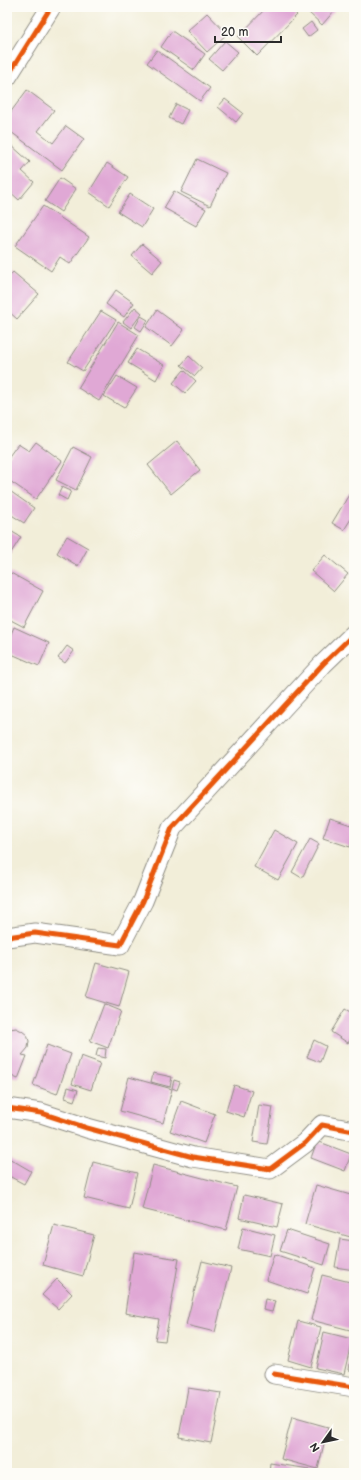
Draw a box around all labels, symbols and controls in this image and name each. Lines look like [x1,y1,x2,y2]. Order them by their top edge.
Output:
scale bar [215,18,281,44]
text: 20 m [221,25,248,40]
north arrow [303,1422,343,1462]
text: N [307,1440,323,1454]

